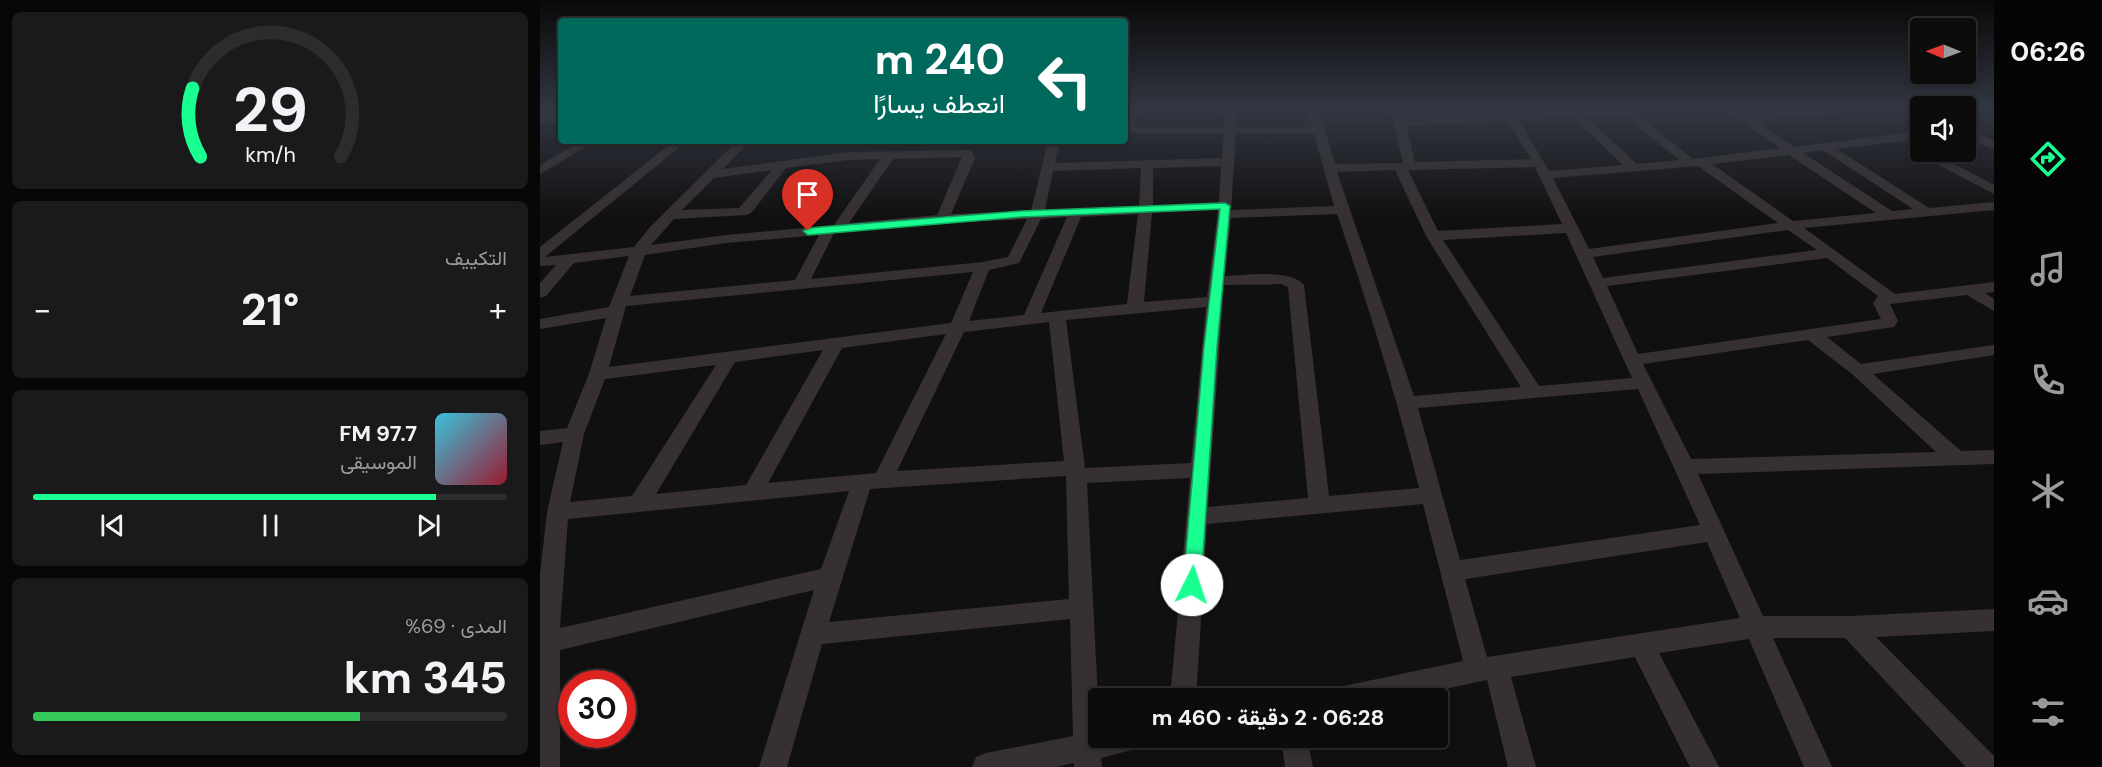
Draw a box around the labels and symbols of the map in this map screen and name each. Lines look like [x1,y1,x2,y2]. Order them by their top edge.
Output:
north arrow [1910,18,1976,84]
pin [782,169,833,231]
position arrow [1160,553,1224,617]
speed limit sign: 30 [558,670,636,748]

